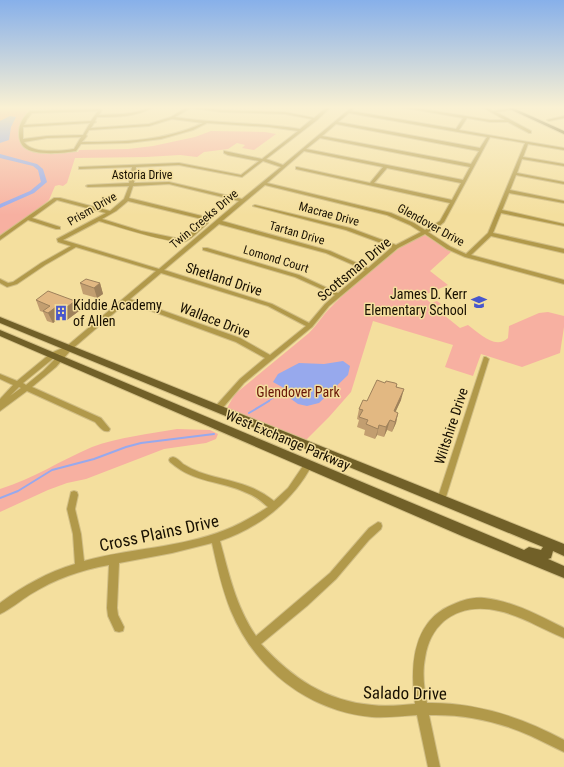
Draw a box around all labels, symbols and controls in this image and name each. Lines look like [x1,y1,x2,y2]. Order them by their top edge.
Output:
street label: Astoria Drive [112,168,173,182]
street label: Twin Creeks Drive [167,186,241,251]
street label: Prism Drive [65,189,119,229]
street label: Macrae Drive [297,199,361,229]
street label: Glendover Drive [395,201,467,249]
street label: Tartan Drive [268,218,327,248]
street label: Scottsman Drive [314,233,394,304]
street label: Lomond Court [242,242,311,276]
street label: Shetland Drive [184,259,265,299]
place label: James D. Kerr Elementary School [364,286,467,318]
school or university icon: James D. Kerr Elementary School [470,293,488,311]
place label: Kiddie Academy of Allen [73,297,162,329]
street label: Wallace Drive [177,299,253,341]
building icon: Kiddie Academy of Allen [52,304,70,322]
park label: Glendover Park [256,384,340,400]
street label: Wiltshire Drive [431,385,471,466]
street label: West Exchange Parkway [223,407,353,474]
street label: Cross Plains Drive [97,511,221,555]
street label: Salado Drive [363,682,447,704]

